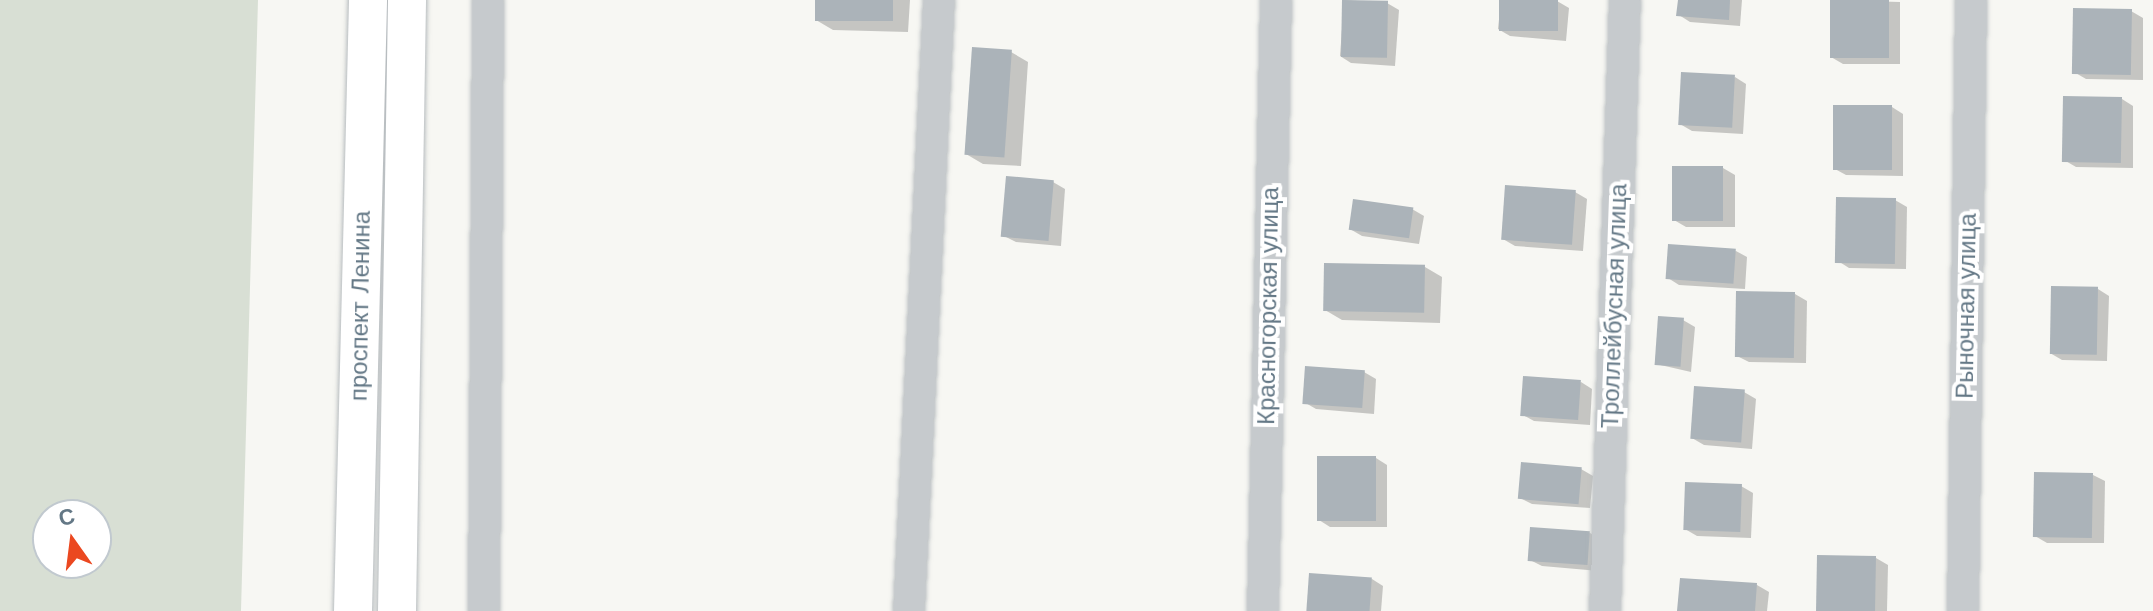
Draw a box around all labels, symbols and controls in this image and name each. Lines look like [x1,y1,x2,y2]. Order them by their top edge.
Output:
street label: Троллейбусная улица [1596,183,1634,429]
street label: Красногорская улица [1253,187,1285,425]
street label: проспект Ленина [345,211,377,401]
street label: Рыночная улица [1951,213,1983,399]
north arrow [32,499,112,579]
text: С [56,503,77,531]

